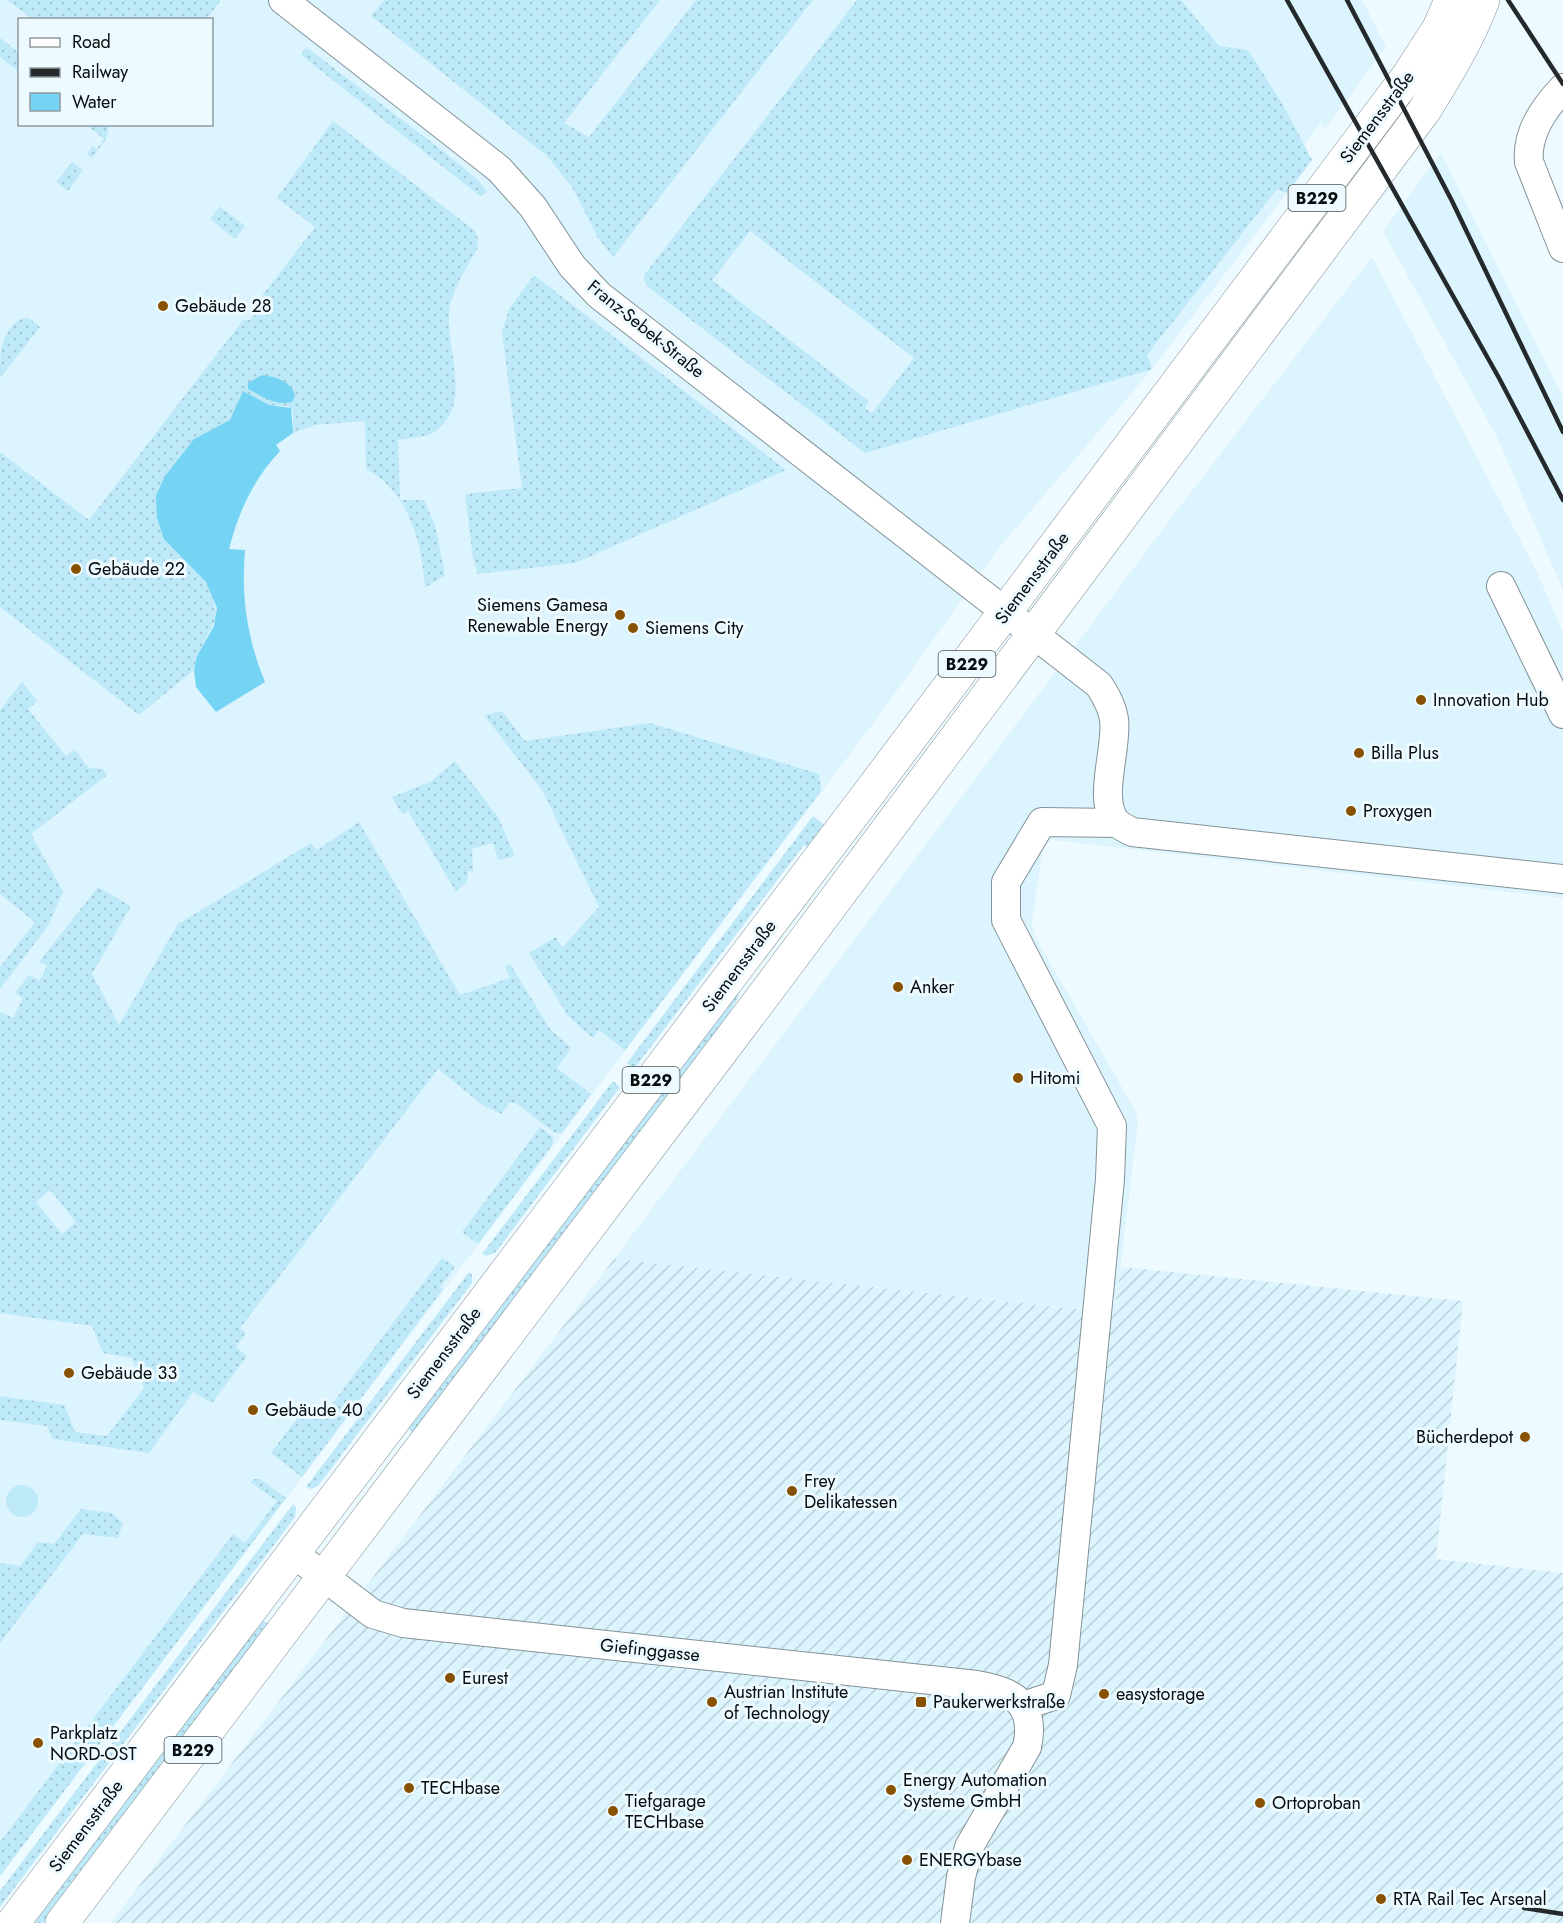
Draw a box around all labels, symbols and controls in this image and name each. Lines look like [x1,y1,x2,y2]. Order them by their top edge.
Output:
legend [18,18,213,126]
text: Road [72,29,111,55]
text: Railway [72,59,128,85]
street label: Siemensstraße [1334,65,1420,169]
text: Water [72,89,117,115]
road number: B229 [1288,185,1346,211]
street label: Franz-Sebek-Straße [582,274,710,384]
place label: Gebäude 28 [175,293,272,319]
marker: Gebäude 28 [156,299,170,313]
street label: Siemensstraße [989,526,1075,630]
place label: Gebäude 22 [88,556,185,582]
marker: Gebäude 22 [69,562,83,576]
place label: Siemens Gamesa Renewable Energy [468,592,608,639]
marker: Siemens Gamesa Renewable Energy [613,608,627,622]
place label: Siemens City [645,615,744,641]
marker: Siemens City [626,621,640,635]
road number: B229 [938,651,996,677]
place label: Innovation Hub [1433,687,1549,713]
marker: Innovation Hub [1414,693,1428,707]
place label: Billa Plus [1371,740,1439,766]
marker: Billa Plus [1352,746,1366,760]
place label: Proxygen [1363,798,1432,824]
marker: Proxygen [1344,804,1358,818]
street label: Siemensstraße [696,914,782,1018]
place label: Anker [910,974,955,1000]
marker: Anker [891,980,905,994]
place label: Hitomi [1030,1065,1080,1091]
road number: B229 [622,1067,680,1093]
marker: Hitomi [1011,1071,1025,1085]
street label: Siemensstraße [401,1301,487,1405]
place label: Gebäude 33 [81,1360,177,1386]
marker: Gebäude 33 [62,1366,76,1380]
place label: Gebäude 40 [265,1397,363,1423]
marker: Gebäude 40 [246,1403,260,1417]
place label: Bücherdepot [1416,1424,1514,1450]
marker: Bücherdepot [1518,1430,1532,1444]
place label: Frey Delikatessen [804,1468,898,1515]
marker: Frey Delikatessen [785,1484,799,1498]
street label: Giefinggasse [599,1632,701,1668]
place label: Eurest [462,1665,509,1691]
marker: Eurest [443,1671,457,1685]
place label: Austrian Institute of Technology [724,1679,848,1726]
place label: easystorage [1116,1681,1205,1707]
marker: easystorage [1097,1687,1111,1701]
place label: Paukerwerkstraße [933,1689,1065,1715]
marker: Austrian Institute of Technology [705,1695,719,1709]
marker: Paukerwerkstraße [914,1695,928,1709]
place label: Parkplatz NORD-OST [50,1720,137,1767]
marker: Parkplatz NORD-OST [31,1736,45,1750]
road number: B229 [164,1737,222,1763]
place label: Energy Automation Systeme GmbH [903,1767,1047,1814]
street label: Siemensstraße [43,1774,129,1878]
place label: TECHbase [421,1775,500,1801]
marker: TECHbase [402,1781,416,1795]
marker: Energy Automation Systeme GmbH [884,1783,898,1797]
place label: Tiefgarage TECHbase [625,1788,706,1835]
place label: Ortoproban [1272,1790,1361,1816]
marker: Ortoproban [1253,1796,1267,1810]
marker: Tiefgarage TECHbase [606,1804,620,1818]
place label: ENERGYbase [919,1847,1022,1873]
marker: ENERGYbase [900,1853,914,1867]
place label: RTA Rail Tec Arsenal [1393,1886,1547,1912]
marker: RTA Rail Tec Arsenal [1374,1892,1388,1906]

